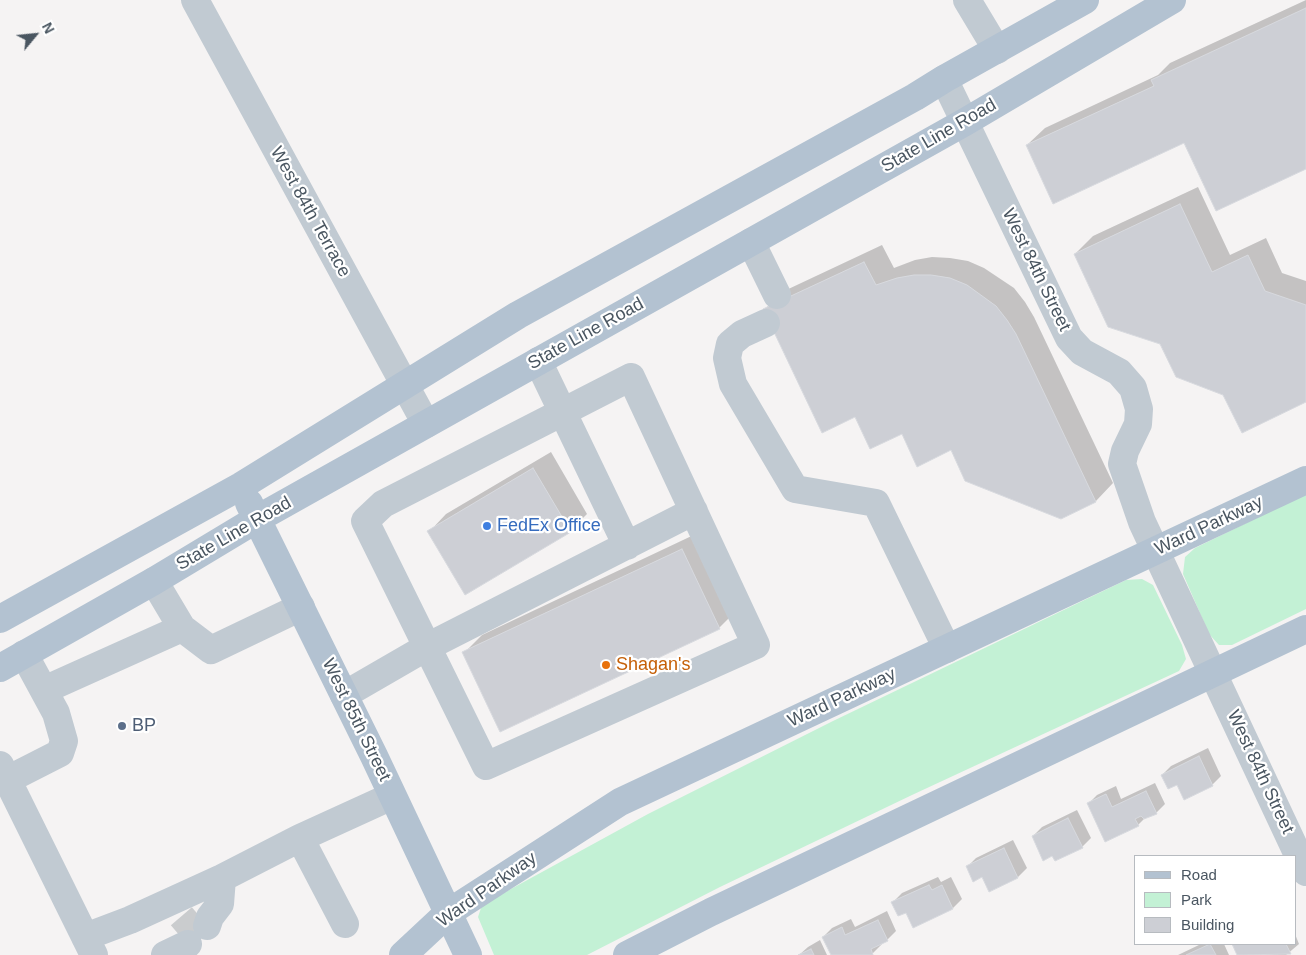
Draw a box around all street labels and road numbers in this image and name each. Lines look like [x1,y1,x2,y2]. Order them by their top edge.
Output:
street label: State Line Road [878,94,1000,178]
street label: West 84th Terrace [265,143,355,281]
street label: West 84th Street [997,205,1075,335]
street label: State Line Road [524,293,648,375]
street label: State Line Road [173,492,295,576]
street label: Ward Parkway [1152,492,1266,560]
street label: West 85th Street [317,655,395,785]
street label: Ward Parkway [785,664,899,732]
street label: West 84th Street [1222,707,1298,837]
street label: Ward Parkway [433,848,541,932]

